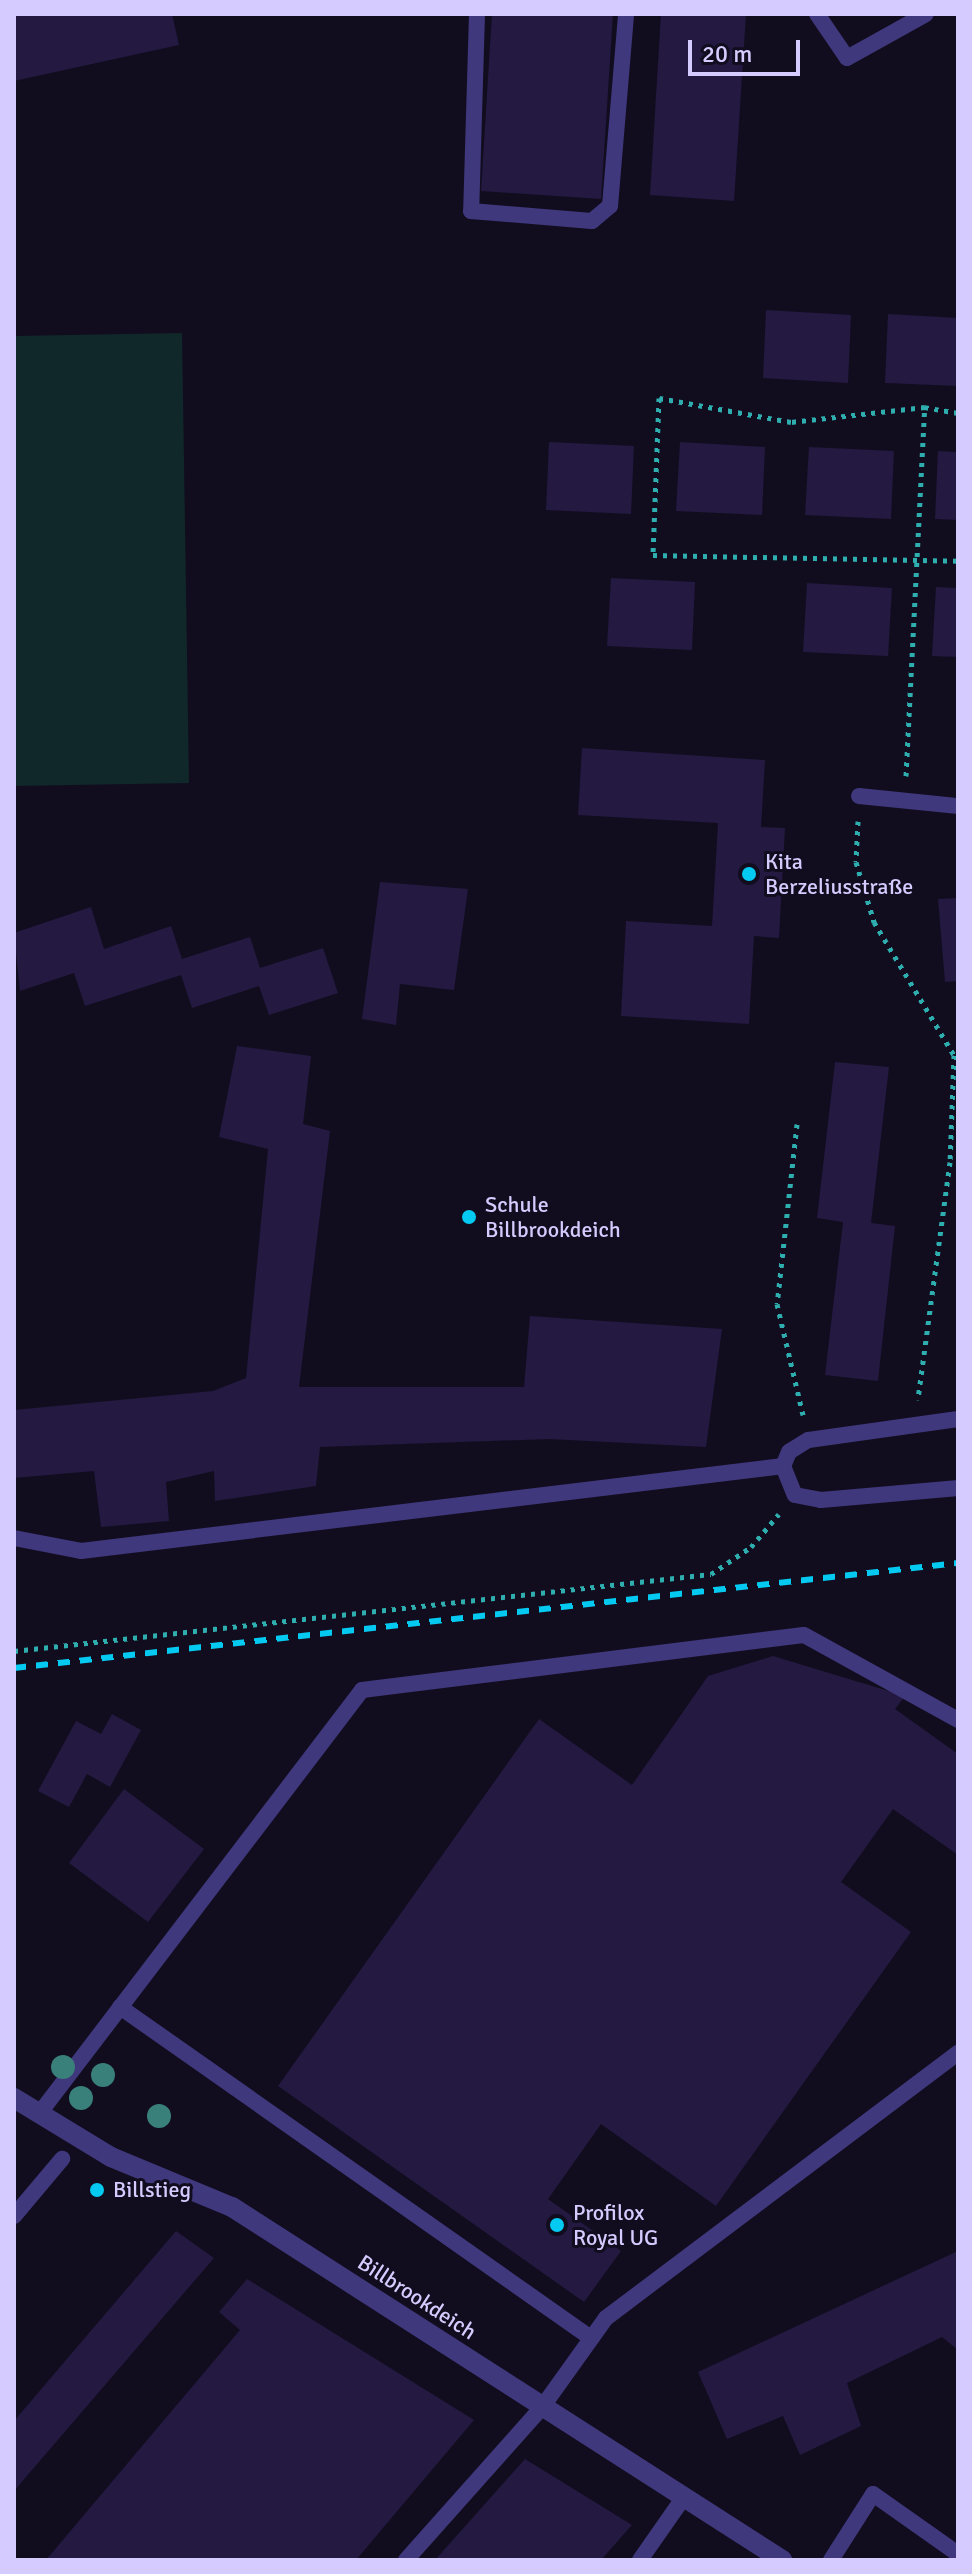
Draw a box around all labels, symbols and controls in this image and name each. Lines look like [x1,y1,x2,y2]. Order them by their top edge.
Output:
scale bar [692,24,804,74]
text: 20 m [702,39,752,69]
place label: Kita Berzeliusstraße [765,848,913,900]
marker: Kita Berzeliusstraße [740,865,758,883]
place label: Schule Billbrookdeich [485,1191,621,1242]
marker: Schule Billbrookdeich [460,1208,478,1226]
place label: Billstieg [113,2177,191,2203]
marker: Billstieg [88,2181,106,2199]
place label: Profilox Royal UG [573,2199,658,2250]
marker: Profilox Royal UG [548,2216,566,2234]
street label: Billbrookdeich [353,2249,481,2345]

